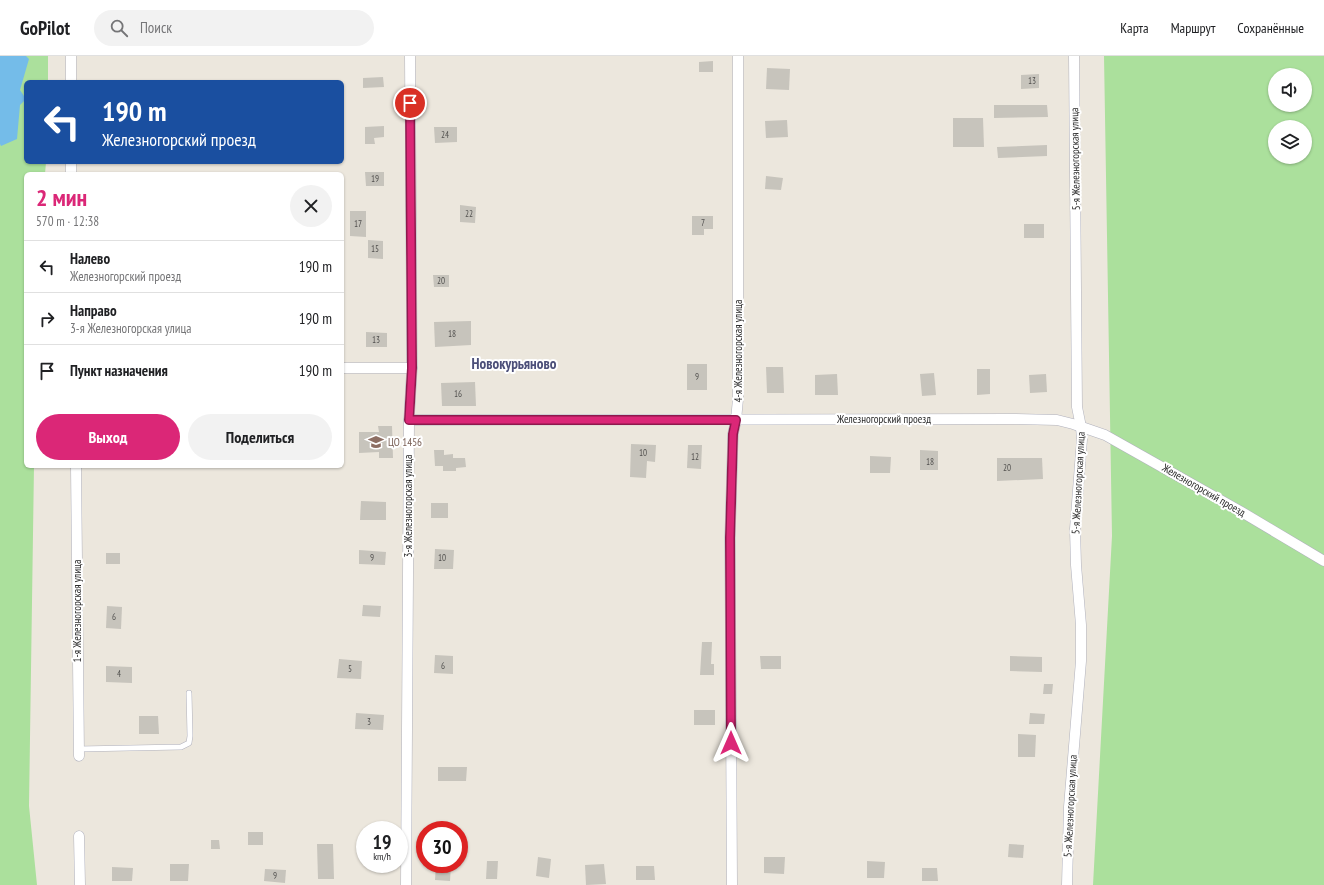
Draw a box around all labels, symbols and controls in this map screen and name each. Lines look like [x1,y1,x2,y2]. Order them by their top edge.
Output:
search box [94,10,374,46]
text: GoPilot [20,16,70,40]
icon: search [108,17,130,39]
text: Поиск [140,18,172,37]
text: Карта [1120,19,1149,37]
text: Маршрут [1171,19,1215,37]
text: Сохранённые [1237,19,1304,37]
map controls [1268,68,1312,164]
button: sound [1268,68,1312,112]
house number: 13 [1028,75,1036,86]
pin [393,86,427,120]
text: 190 m [102,92,166,129]
icon: arrive [399,92,421,114]
icon: left [36,96,88,148]
street label: 5-я Железногорская улица [1067,108,1083,210]
button: layers [1268,120,1312,164]
text: Железногорский проезд [102,128,256,151]
house number: 24 [441,129,449,140]
house number: 19 [371,173,379,184]
text: 2 мин [36,182,87,213]
button: close [290,185,332,227]
house number: 22 [465,208,473,219]
text: 570 m · 12:38 [36,213,99,230]
house number: 7 [701,217,705,228]
house number: 17 [354,218,362,229]
house number: 15 [371,243,379,254]
text: Налево [70,249,110,268]
icon: left [36,256,58,278]
text: 190 m [299,257,332,276]
text: Железногорский проезд [70,268,181,285]
house number: 20 [437,275,445,286]
street label: 4-я Железногорская улица [731,300,745,402]
text: Направо [70,301,117,320]
icon: right [36,308,58,330]
text: 190 m [299,309,332,328]
text: 3-я Железногорская улица [70,320,191,337]
house number: 18 [448,328,456,339]
house number: 13 [372,334,380,345]
district label: Новокурьяново [472,354,557,373]
icon: arrive [36,360,58,382]
text: Пункт назначения [70,361,168,380]
text: 190 m [299,361,332,380]
house number: 9 [695,371,699,382]
house number: 16 [454,388,462,399]
street label: Железногорский проезд [836,412,931,426]
button: Выход [36,414,180,460]
button: Поделиться [188,414,332,460]
street label: 5-я Железногорская улица [1068,431,1088,535]
school or university icon: ЦО 1456 [367,433,385,451]
place label: ЦО 1456 [388,435,422,449]
house number: 10 [639,447,647,458]
house number: 12 [691,451,699,462]
street label: 3-я Железногорская улица [401,455,415,557]
house number: 18 [926,456,934,467]
street label: Железногорский проезд [1159,460,1248,520]
house number: 20 [1003,462,1011,473]
house number: 9 [370,552,374,563]
house number: 10 [438,552,446,563]
street label: 1-я Железногорская улица [70,560,84,662]
house number: 6 [112,611,116,622]
house number: 6 [441,660,445,671]
house number: 5 [348,663,352,674]
house number: 4 [117,668,121,679]
house number: 3 [367,716,371,727]
position arrow [710,722,752,764]
street label: 5-я Железногорская улица [1060,754,1080,858]
speed limit sign: 30 [416,821,468,873]
text: 19 [372,829,392,855]
text: km/h [373,850,391,863]
house number: 9 [273,870,277,881]

